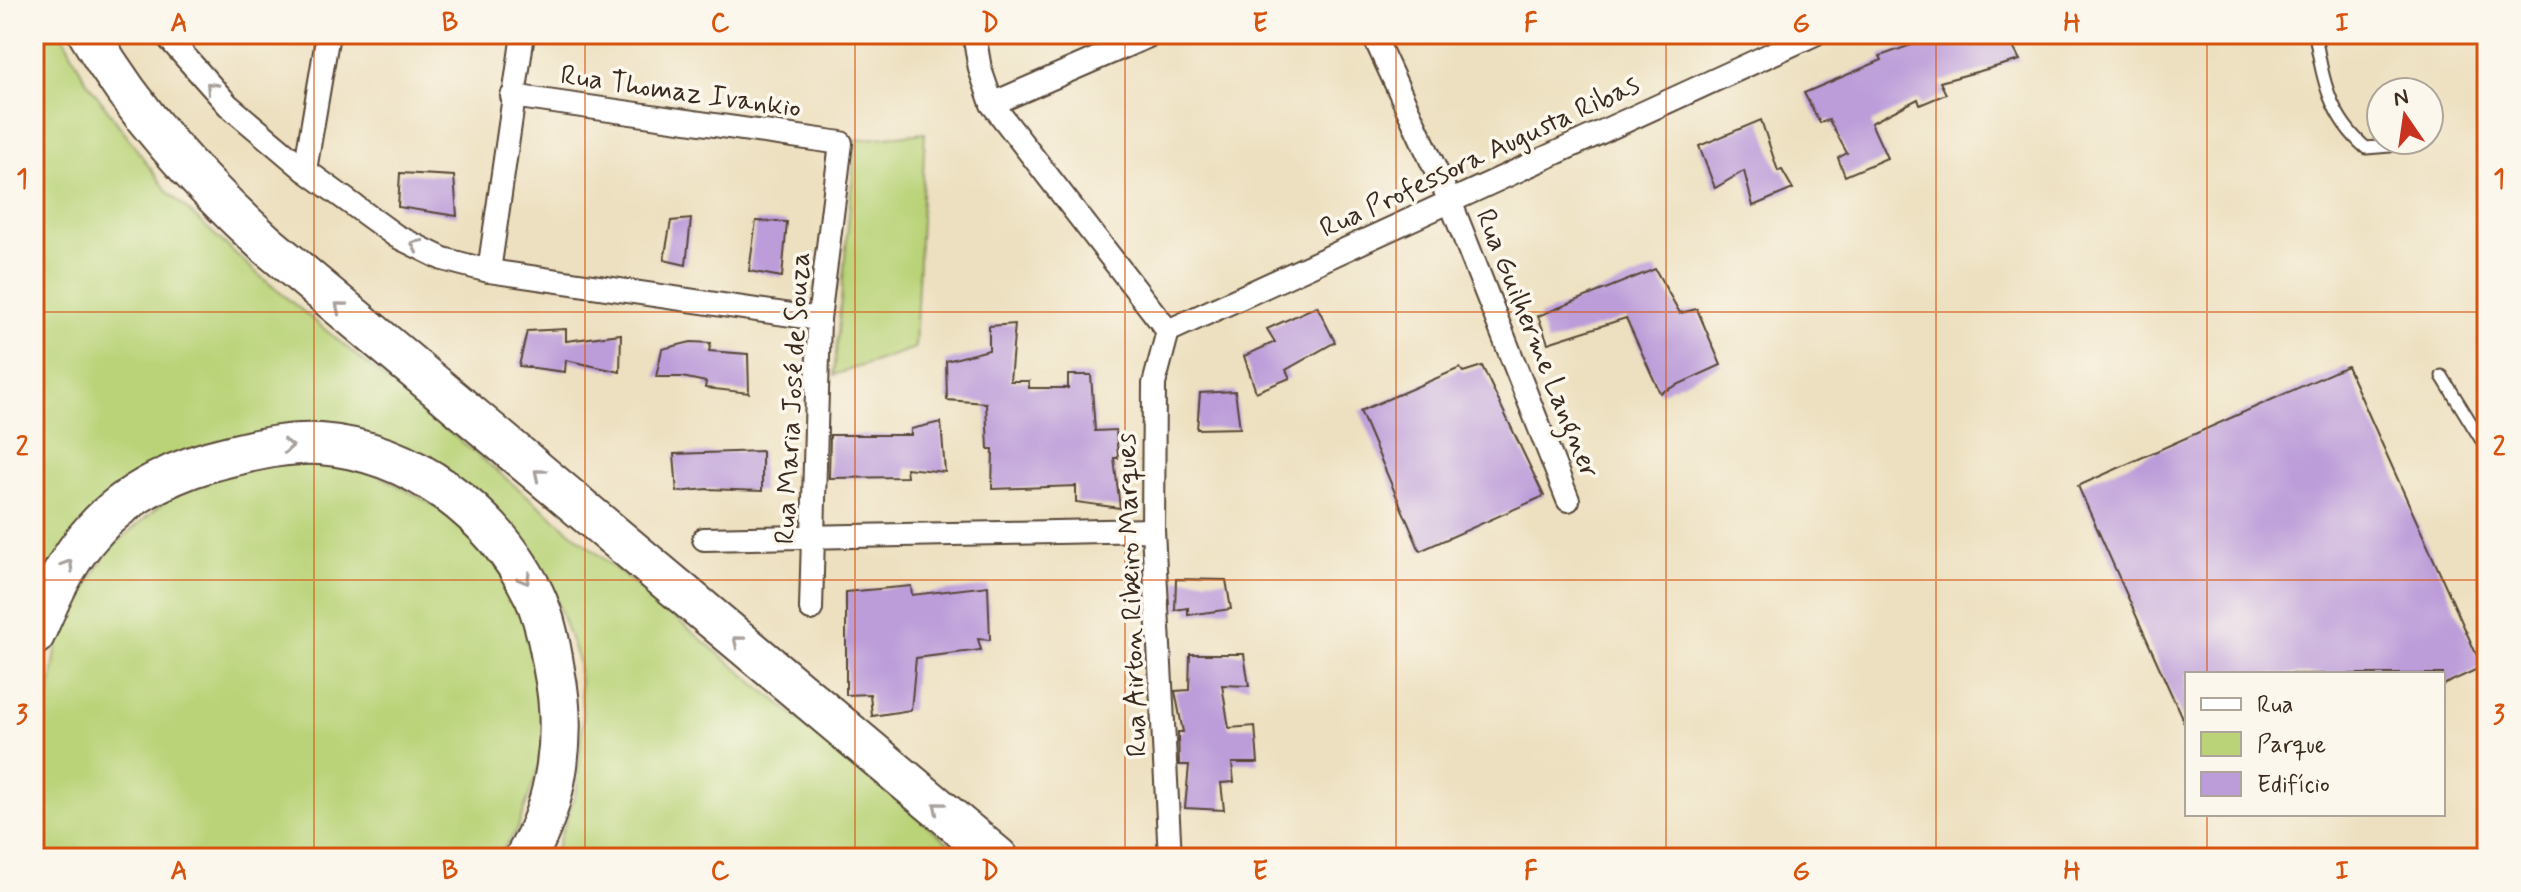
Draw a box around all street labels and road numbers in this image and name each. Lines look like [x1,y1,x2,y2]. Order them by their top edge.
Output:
street label: Rua Thomaz Ivankio [558,57,803,128]
street label: Rua Professora Augusta Ribas [1314,67,1646,248]
street label: Rua Guilherme Langner [1463,204,1608,485]
street label: Rua Maria José de Souza [767,251,820,545]
street label: Rua Airton Ribeiro Marques [1108,432,1157,758]

